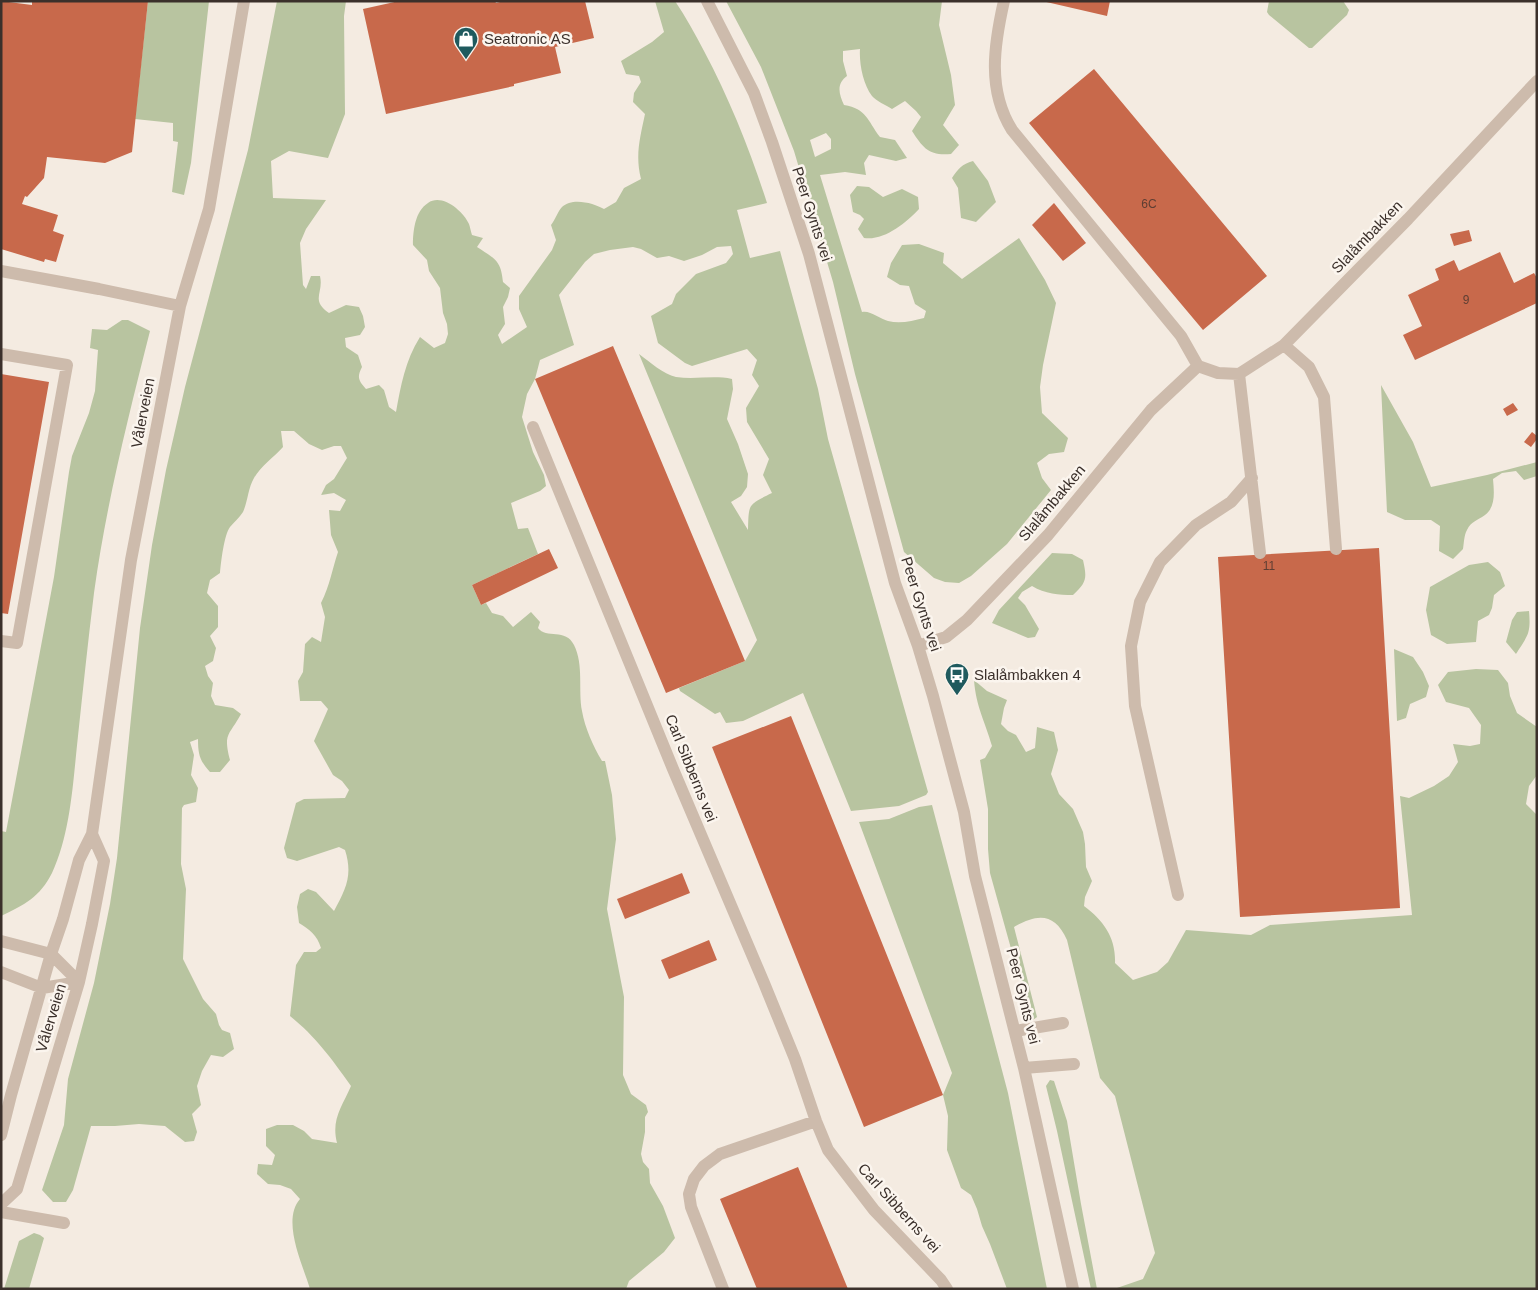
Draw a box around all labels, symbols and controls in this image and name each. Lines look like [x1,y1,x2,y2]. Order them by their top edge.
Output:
shop icon: Seatronic AS [453,26,479,60]
place label: Seatronic AS [484,30,571,47]
street label: Peer Gynts vei [789,164,836,263]
house number: 6C [1141,197,1157,211]
street label: Slalåmbakken [1328,197,1405,276]
house number: 9 [1463,293,1470,307]
street label: Vålerveien [127,376,158,449]
street label: Slalåmbakken [1015,461,1088,544]
street label: Peer Gynts vei [898,554,945,653]
house number: 11 [1263,559,1276,573]
bus stop icon: Slalåmbakken 4 [944,662,970,696]
place label: Slalåmbakken 4 [974,666,1081,683]
street label: Carl Sibberns vei [662,712,721,824]
street label: Peer Gynts vei [1003,946,1044,1046]
street label: Vålerveien [32,981,69,1054]
street label: Carl Sibberns vei [855,1160,944,1256]

